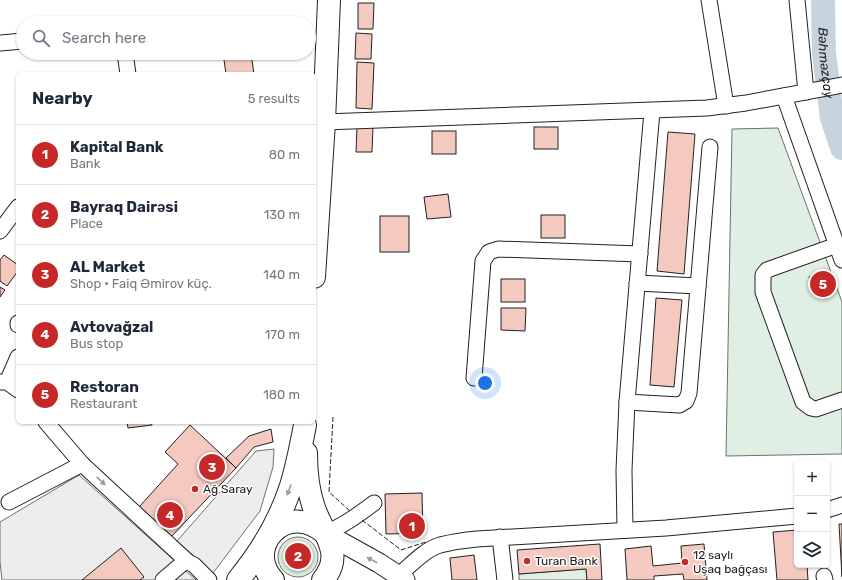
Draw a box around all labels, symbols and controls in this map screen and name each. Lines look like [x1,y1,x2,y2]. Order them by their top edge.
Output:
search box [16,16,316,60]
icon: search [30,27,52,49]
water label: Bəhməzçay [816,27,837,100]
text: Search here [62,29,146,47]
text: Nearby [32,88,93,108]
text: 5 results [248,91,300,106]
text: Kapital Bank [70,138,164,156]
text: 1 [42,147,48,162]
text: 80 m [269,147,300,162]
text: Bank [70,156,100,171]
text: Bayraq Dairəsi [70,198,178,216]
text: 2 [41,207,49,222]
text: 130 m [264,207,300,222]
text: Place [70,216,103,231]
text: AL Market [70,258,145,276]
text: 3 [41,267,49,282]
text: 140 m [263,267,300,282]
pin: 5 [810,269,836,299]
text: Shop · Faiq Əmirov küç. [70,276,212,291]
text: Avtovağzal [70,318,153,336]
text: 4 [41,327,49,342]
text: 170 m [265,327,300,342]
text: Bus stop [70,336,123,351]
your location [475,373,495,393]
text: Restoran [70,378,139,396]
text: 5 [41,387,49,402]
text: 180 m [263,387,300,402]
text: Restaurant [70,396,137,411]
pin: 3 [199,452,225,482]
map controls [794,460,830,568]
button: + [794,460,830,496]
one-way arrow [96,477,106,486]
place label: Ağ Saray [203,482,253,496]
marker: Ağ Saray [190,484,200,494]
one-way arrow [286,485,292,497]
button: − [794,496,830,532]
pin: 4 [157,500,183,530]
pin: 1 [399,511,425,541]
button: layers [794,532,830,568]
pin: 2 [285,541,311,571]
place label: 12 saylı Uşaq bağçası [693,548,767,576]
place label: Turan Bank [535,554,598,568]
one-way arrow [366,556,377,563]
marker: Turan Bank [522,556,532,566]
marker: 12 saylı Uşaq bağçası [680,557,690,567]

